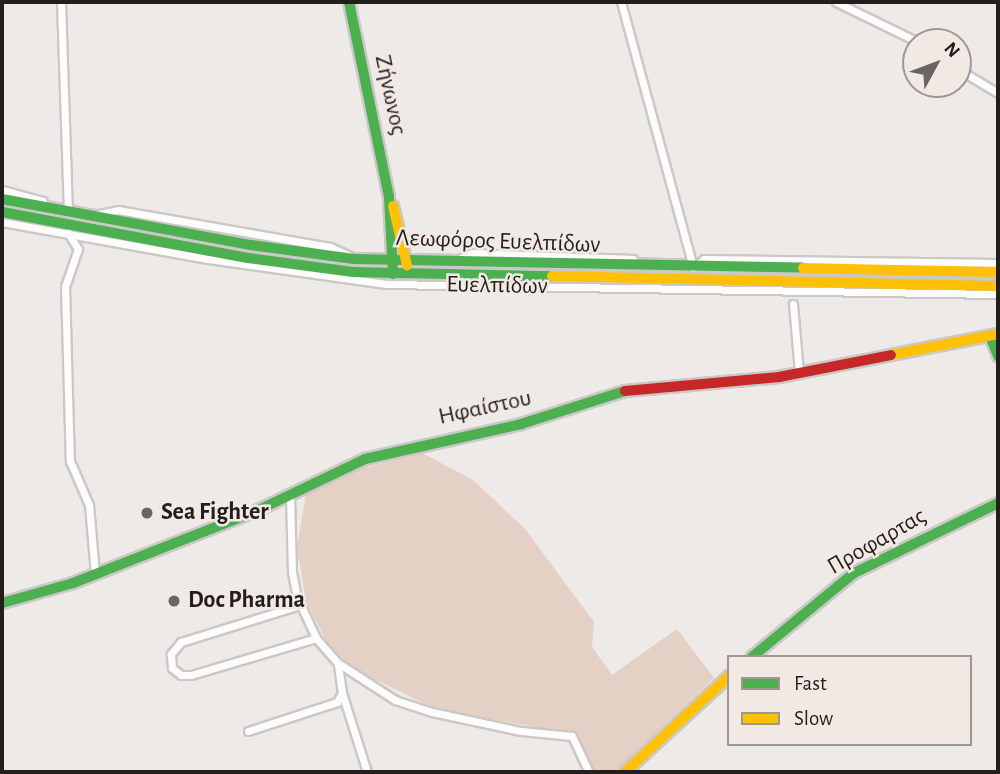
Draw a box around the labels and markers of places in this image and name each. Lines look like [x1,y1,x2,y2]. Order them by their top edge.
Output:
place label: Sea Fighter [161,499,269,527]
marker: Sea Fighter [139,505,155,521]
place label: Doc Pharma [188,587,305,615]
marker: Doc Pharma [166,593,182,609]

